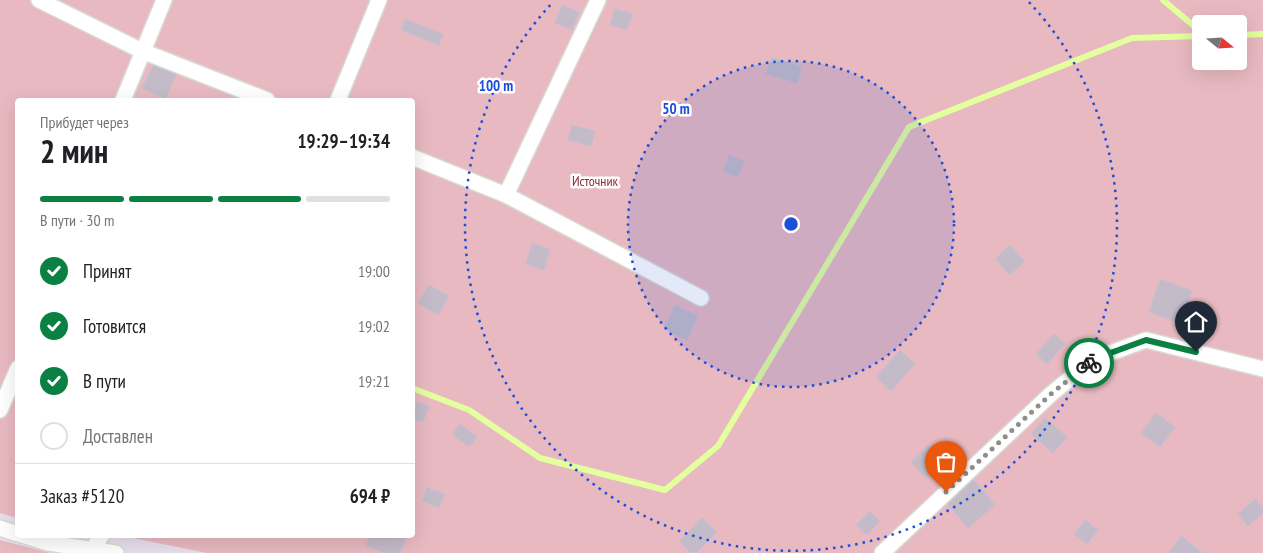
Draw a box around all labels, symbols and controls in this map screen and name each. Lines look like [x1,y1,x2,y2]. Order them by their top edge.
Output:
north arrow [1192,15,1248,70]
map controls [1192,15,1247,70]
text: 100 m [479,76,513,95]
text: 50 m [662,99,690,118]
text: Прибудет через [40,112,129,132]
text: 19:29–19:34 [297,129,390,153]
text: 2 мин [40,130,108,172]
park label: Источник [572,172,619,190]
text: В пути · 30 m [40,210,114,230]
centre of rings [782,215,800,233]
icon: check [40,257,68,285]
text: Принят [83,259,131,283]
text: 19:00 [358,261,390,281]
pin [1175,301,1217,352]
icon: home [1182,308,1210,336]
icon: check [40,312,68,340]
text: Готовится [83,314,146,338]
text: 19:02 [358,316,390,336]
courier [1064,338,1114,388]
icon: bike [1075,349,1103,377]
icon: check [40,367,68,395]
text: В пути [83,369,126,393]
text: 19:21 [358,371,390,391]
text: Доставлен [83,424,153,448]
pin [925,441,967,492]
icon: bag [932,448,960,476]
text: Заказ #5120 [40,484,124,508]
text: 694 ₽ [350,484,390,508]

